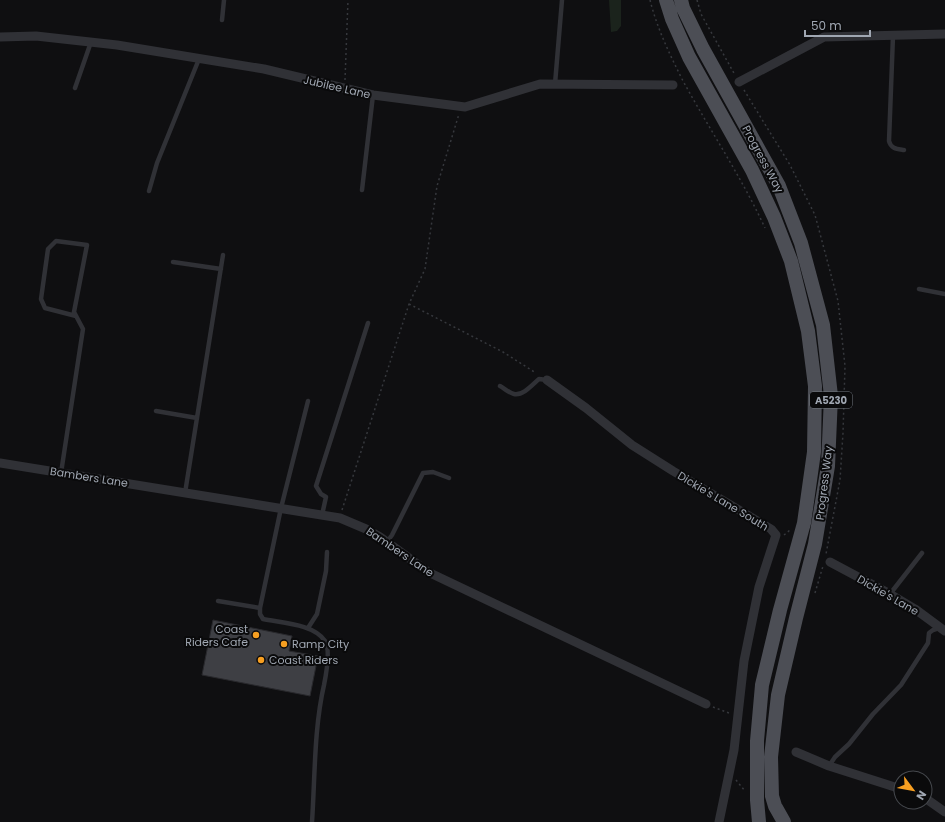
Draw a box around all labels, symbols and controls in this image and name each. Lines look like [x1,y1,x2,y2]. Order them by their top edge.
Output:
scale bar [805,12,870,38]
text: 50 m [811,17,842,34]
street label: Jubilee Lane [302,72,372,103]
street label: Progress Way [738,122,788,196]
road number: A5230 [810,392,852,408]
street label: Progress Way [812,444,837,521]
street label: Bambers Lane [49,463,129,491]
street label: Dickie's Lane South [675,468,771,534]
street label: Bambers Lane [363,523,437,581]
street label: Dickie's Lane [854,571,922,619]
place label: Coast Riders Cafe [185,621,248,650]
marker: Coast Riders Cafe [251,630,261,640]
place label: Ramp City [292,636,350,652]
marker: Ramp City [279,639,289,649]
place label: Coast Riders [269,652,338,668]
marker: Coast Riders [256,655,266,665]
north arrow [893,770,933,810]
text: N [913,788,930,803]

